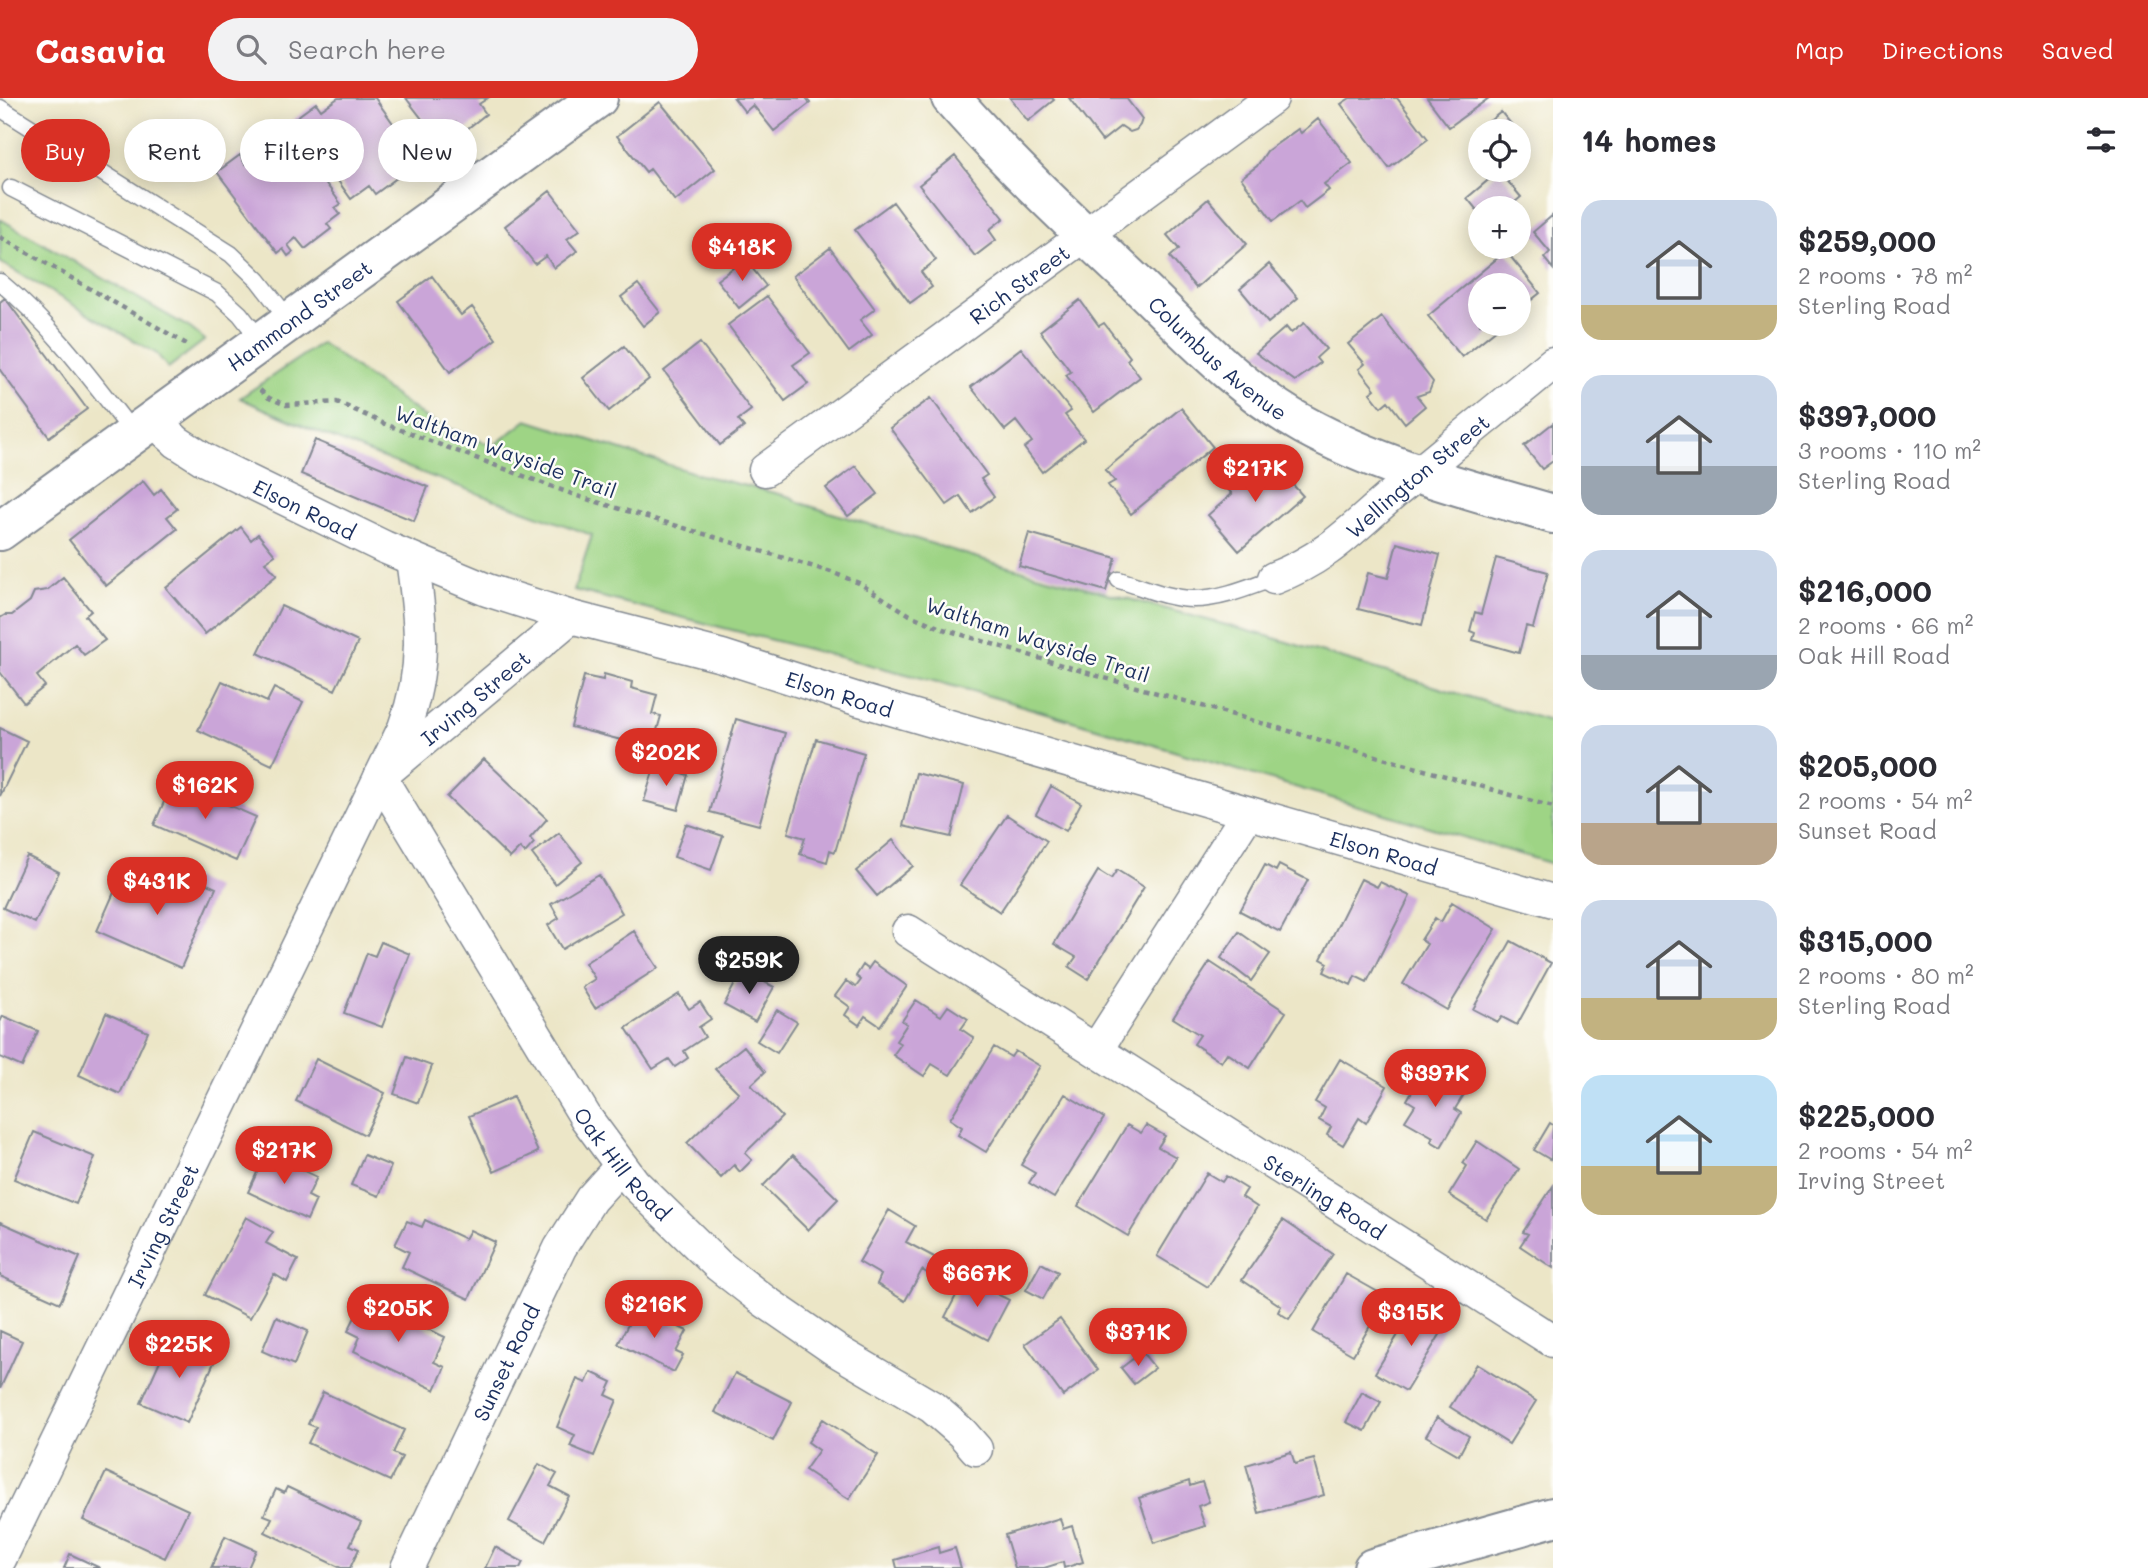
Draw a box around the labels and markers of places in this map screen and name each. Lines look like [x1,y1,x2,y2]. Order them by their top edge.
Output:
pin: $418K [693,223,791,283]
pin: $217K [1206,444,1304,504]
pin: $202K [617,728,715,788]
pin: $162K [156,762,254,821]
pin: $431K [108,858,206,917]
pin: $259K [700,936,798,996]
pin: $397K [1386,1049,1484,1109]
pin: $217K [235,1126,333,1186]
pin: $667K [928,1250,1026,1309]
pin: $216K [605,1280,703,1340]
pin: $205K [349,1284,447,1344]
pin: $315K [1362,1288,1460,1348]
pin: $371K [1089,1308,1187,1368]
pin: $225K [130,1320,228,1380]

